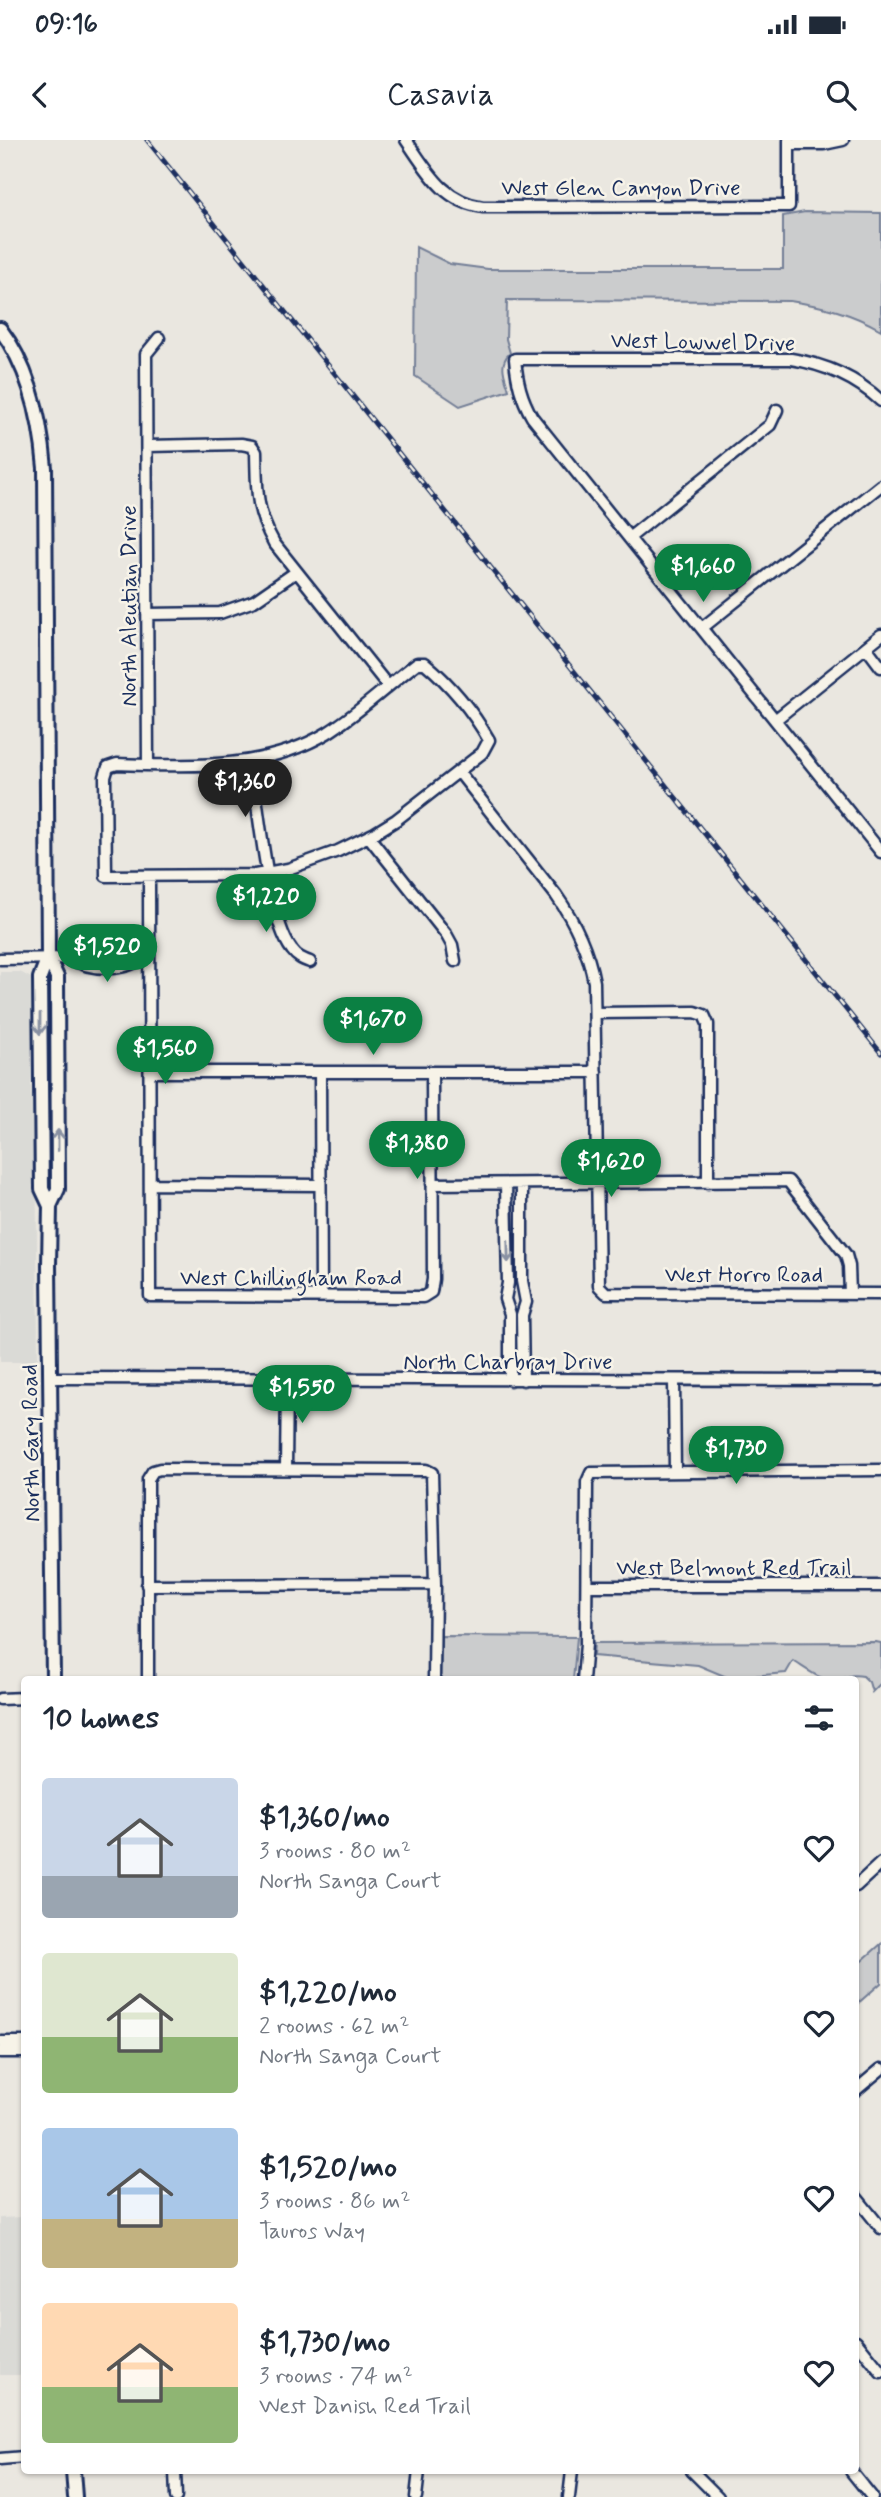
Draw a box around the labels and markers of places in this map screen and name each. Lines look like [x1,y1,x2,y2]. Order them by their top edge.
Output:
pin: $1,660 [646,545,760,604]
pin: $1,360 [188,760,302,819]
pin: $1,220 [209,874,323,934]
pin: $1,520 [50,924,164,984]
pin: $1,670 [316,998,430,1057]
pin: $1,560 [108,1026,222,1086]
pin: $1,380 [360,1122,474,1181]
pin: $1,620 [554,1140,668,1199]
pin: $1,550 [245,1366,359,1425]
pin: $1,730 [679,1426,793,1486]

